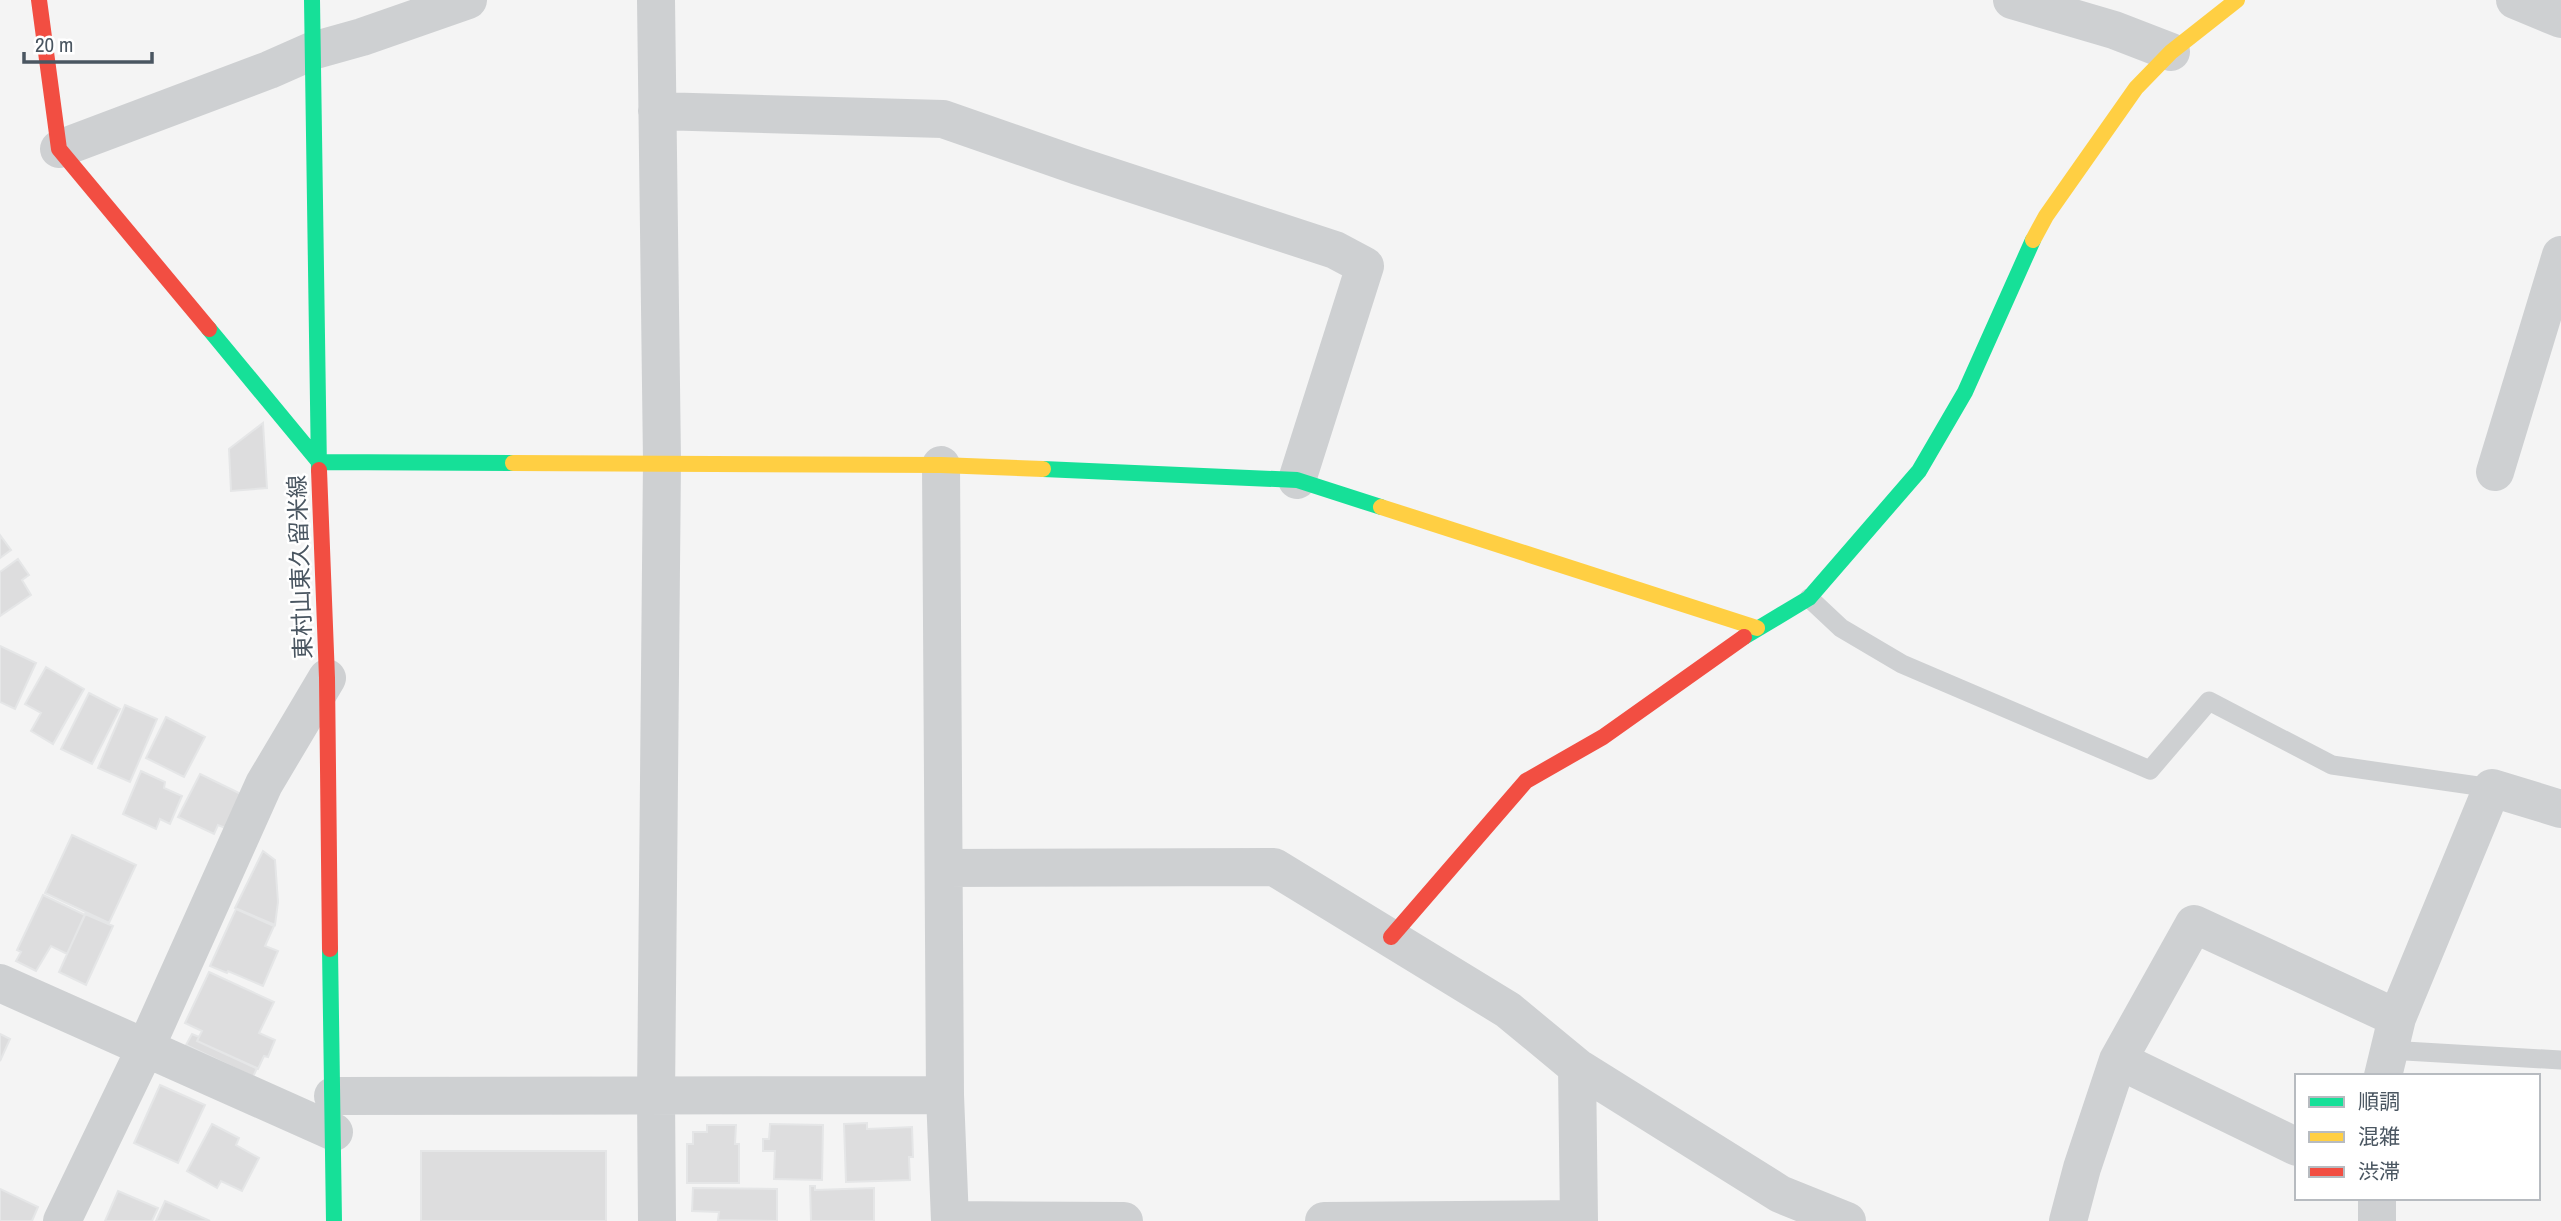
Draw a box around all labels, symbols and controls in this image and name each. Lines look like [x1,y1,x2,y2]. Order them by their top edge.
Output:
scale bar [24,21,152,65]
text: 20 m [35,30,73,59]
street label: 東村山東久留米線 [281,475,318,660]
legend [2295,1074,2540,1200]
text: 順調 [2358,1087,2400,1116]
text: 混雑 [2358,1122,2400,1151]
text: 渋滞 [2358,1157,2400,1186]

